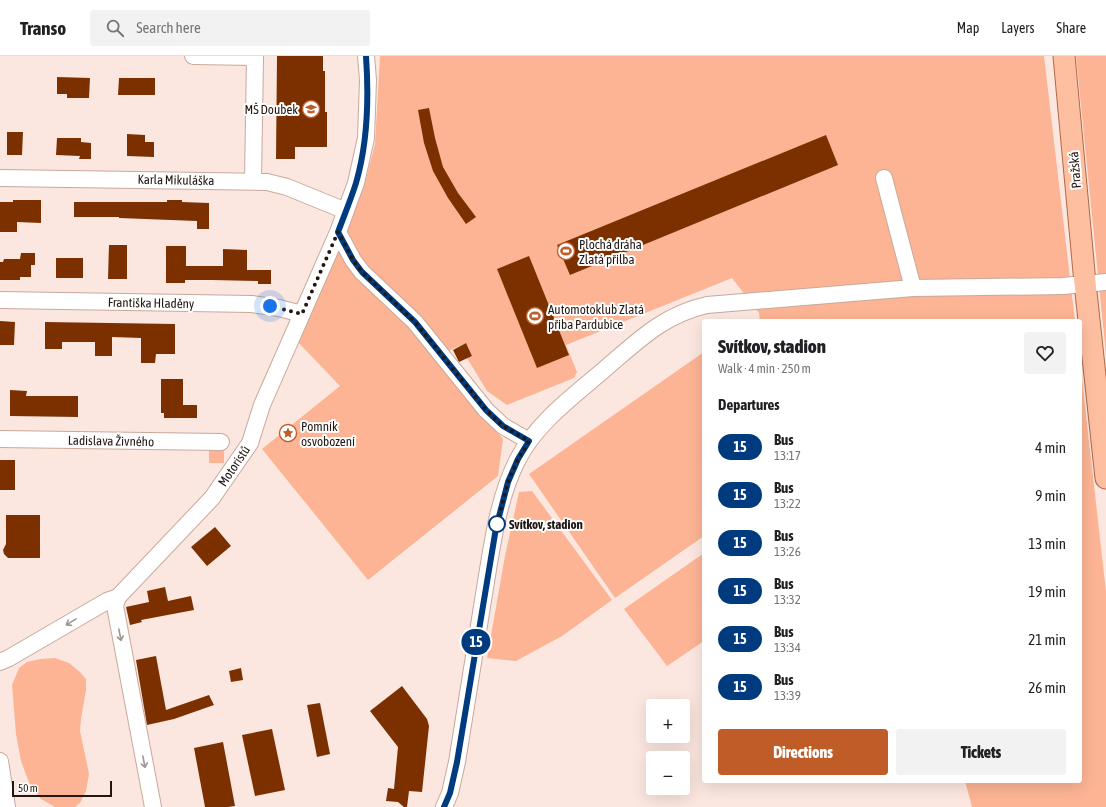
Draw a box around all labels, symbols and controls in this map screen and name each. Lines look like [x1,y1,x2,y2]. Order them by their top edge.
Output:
search box [90,10,370,46]
text: Transo [20,17,66,39]
icon: search [104,17,126,39]
text: Search here [136,19,201,36]
text: Map [957,20,979,36]
text: Layers [1001,20,1034,36]
text: Share [1056,20,1086,36]
school or university icon: MŠ Doubek [301,99,321,119]
place label: MŠ Doubek [245,102,298,117]
street label: Pražská [1066,151,1084,189]
street label: Karla Mikuláška [137,172,215,188]
place label: Plochá dráha Zlatá přilba [579,237,642,267]
sports icon: Plochá dráha Zlatá přilba [556,241,576,261]
street label: Františka Hladěny [108,295,195,311]
your location [260,296,280,316]
place label: Automotoklub Zlatá přiba Pardubice [548,302,644,332]
sports icon: Automotoklub Zlatá přiba Pardubice [525,306,545,326]
button: heart [1024,332,1066,374]
text: Svítkov, stadion [718,335,826,357]
text: Walk · 4 min · 250 m [718,361,811,376]
text: Departures [718,396,780,413]
place label: Pomník osvobození [301,419,355,449]
place icon: Pomník osvobození [278,423,298,443]
text: Bus [774,431,794,448]
street label: Ladislava Živného [68,433,154,449]
text: 15 [733,439,747,455]
text: 4 min [1035,439,1066,456]
street label: Motoristů [215,443,253,489]
text: 13:17 [774,448,801,463]
text: Bus [774,479,794,496]
text: 15 [733,487,747,503]
text: 9 min [1035,487,1066,504]
text: 13:22 [774,496,801,511]
marker: Svítkov, stadion [488,515,506,533]
place label: Svítkov, stadion [509,517,583,532]
text: Bus [774,527,794,544]
text: 15 [733,535,747,551]
text: 13 min [1028,535,1066,552]
text: 13:26 [774,544,801,559]
text: Bus [774,575,794,592]
text: 15 [733,583,747,599]
text: 19 min [1028,583,1066,600]
text: 13:32 [774,592,801,607]
one-way arrow [65,618,77,626]
text: Bus [774,623,794,640]
one-way arrow [117,628,125,641]
line badge: 15 [458,629,494,655]
text: 15 [733,631,747,647]
text: 21 min [1028,631,1066,648]
text: 15 [469,634,483,650]
text: 13:34 [774,640,801,655]
text: Bus [774,671,794,688]
text: 15 [733,679,747,695]
text: 26 min [1028,679,1066,696]
text: 13:39 [774,688,801,703]
map controls [646,699,690,795]
button: + [646,699,690,743]
button: Directions [718,729,888,775]
button: Tickets [896,729,1066,775]
button: − [646,751,690,795]
one-way arrow [141,755,149,768]
scale bar [12,779,112,798]
text: 50 m [18,782,38,794]

